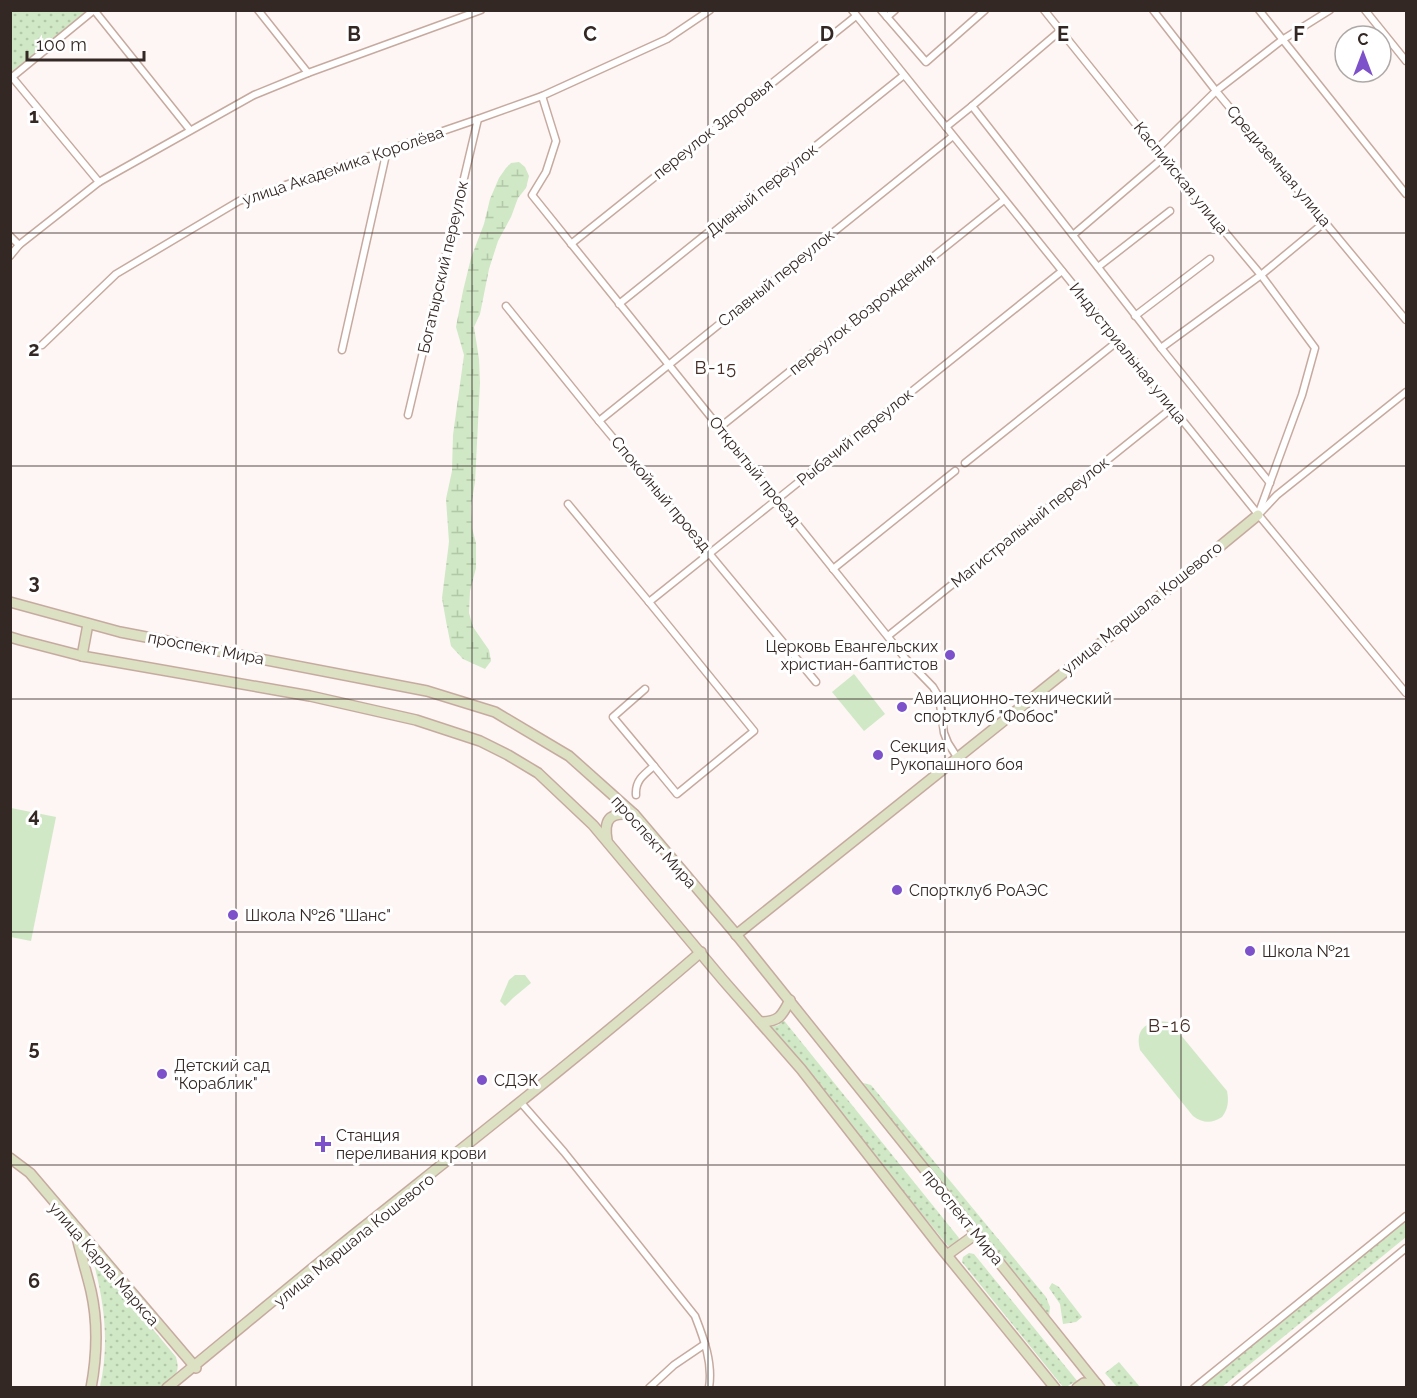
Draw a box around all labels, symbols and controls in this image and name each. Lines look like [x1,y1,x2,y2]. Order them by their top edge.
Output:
text: B [347,22,361,46]
text: C [583,22,597,46]
text: D [820,22,834,46]
text: E [1057,22,1069,46]
text: F [1293,22,1305,46]
scale bar [27,24,144,62]
north arrow [1333,24,1393,84]
text: С [1358,30,1369,49]
text: 100 m [36,34,87,55]
street label: переулок Здоровья [649,75,777,183]
street label: Средиземная улица [1223,102,1335,230]
text: 1 [29,104,39,128]
street label: Каспийская улица [1130,118,1232,238]
street label: улица Академика Королёва [240,123,446,209]
street label: Дивный переулок [703,140,821,240]
street label: Богатырский переулок [414,179,472,355]
street label: Славный переулок [714,225,838,331]
street label: переулок Возрождения [785,249,939,379]
street label: Индустриальная улица [1065,279,1191,427]
text: 2 [28,337,40,361]
district label: В-15 [695,357,738,378]
street label: Рыбачий переулок [793,384,917,490]
street label: Открытый проезд [705,412,805,530]
street label: Спокойный проезд [607,432,715,556]
street label: Магистральный переулок [947,452,1113,592]
street label: улица Маршала Кошевого [1058,537,1226,679]
text: 3 [28,570,40,594]
street label: проспект Мира [146,627,266,669]
place label: Церковь Евангельских христиан-баптистов [765,637,938,674]
marker: Церковь Евангельских христиан-баптистов [943,648,957,662]
place label: Авиационно-технический спортклуб "Фобос" [914,689,1112,726]
marker: Авиационно-технический спортклуб "Фобос" [895,700,909,714]
place label: Секция Рукопашного боя [890,737,1023,774]
marker: Секция Рукопашного боя [871,748,885,762]
street label: проспект Мира [607,792,701,892]
text: 4 [28,803,40,827]
place label: Спортклуб РоАЭС [909,881,1048,900]
marker: Спортклуб РоАЭС [890,883,904,897]
place label: Школа №26 "Шанс" [245,906,391,925]
marker: Школа №26 "Шанс" [226,908,240,922]
place label: Школа №21 [1262,942,1350,961]
marker: Школа №21 [1243,944,1257,958]
district label: В-16 [1148,1015,1192,1036]
text: 5 [28,1036,40,1060]
place label: Детский сад "Кораблик" [174,1056,270,1093]
marker: Детский сад "Кораблик" [155,1067,169,1081]
place label: СДЭК [494,1071,538,1090]
marker: СДЭК [475,1073,489,1087]
place label: Станция переливания крови [336,1126,487,1163]
marker: Станция переливания крови [314,1135,332,1153]
street label: проспект Мира [919,1165,1007,1269]
street label: улица Маршала Кошевого [270,1169,438,1311]
street label: улица Карла Маркса [45,1198,163,1330]
text: 6 [28,1269,40,1293]

